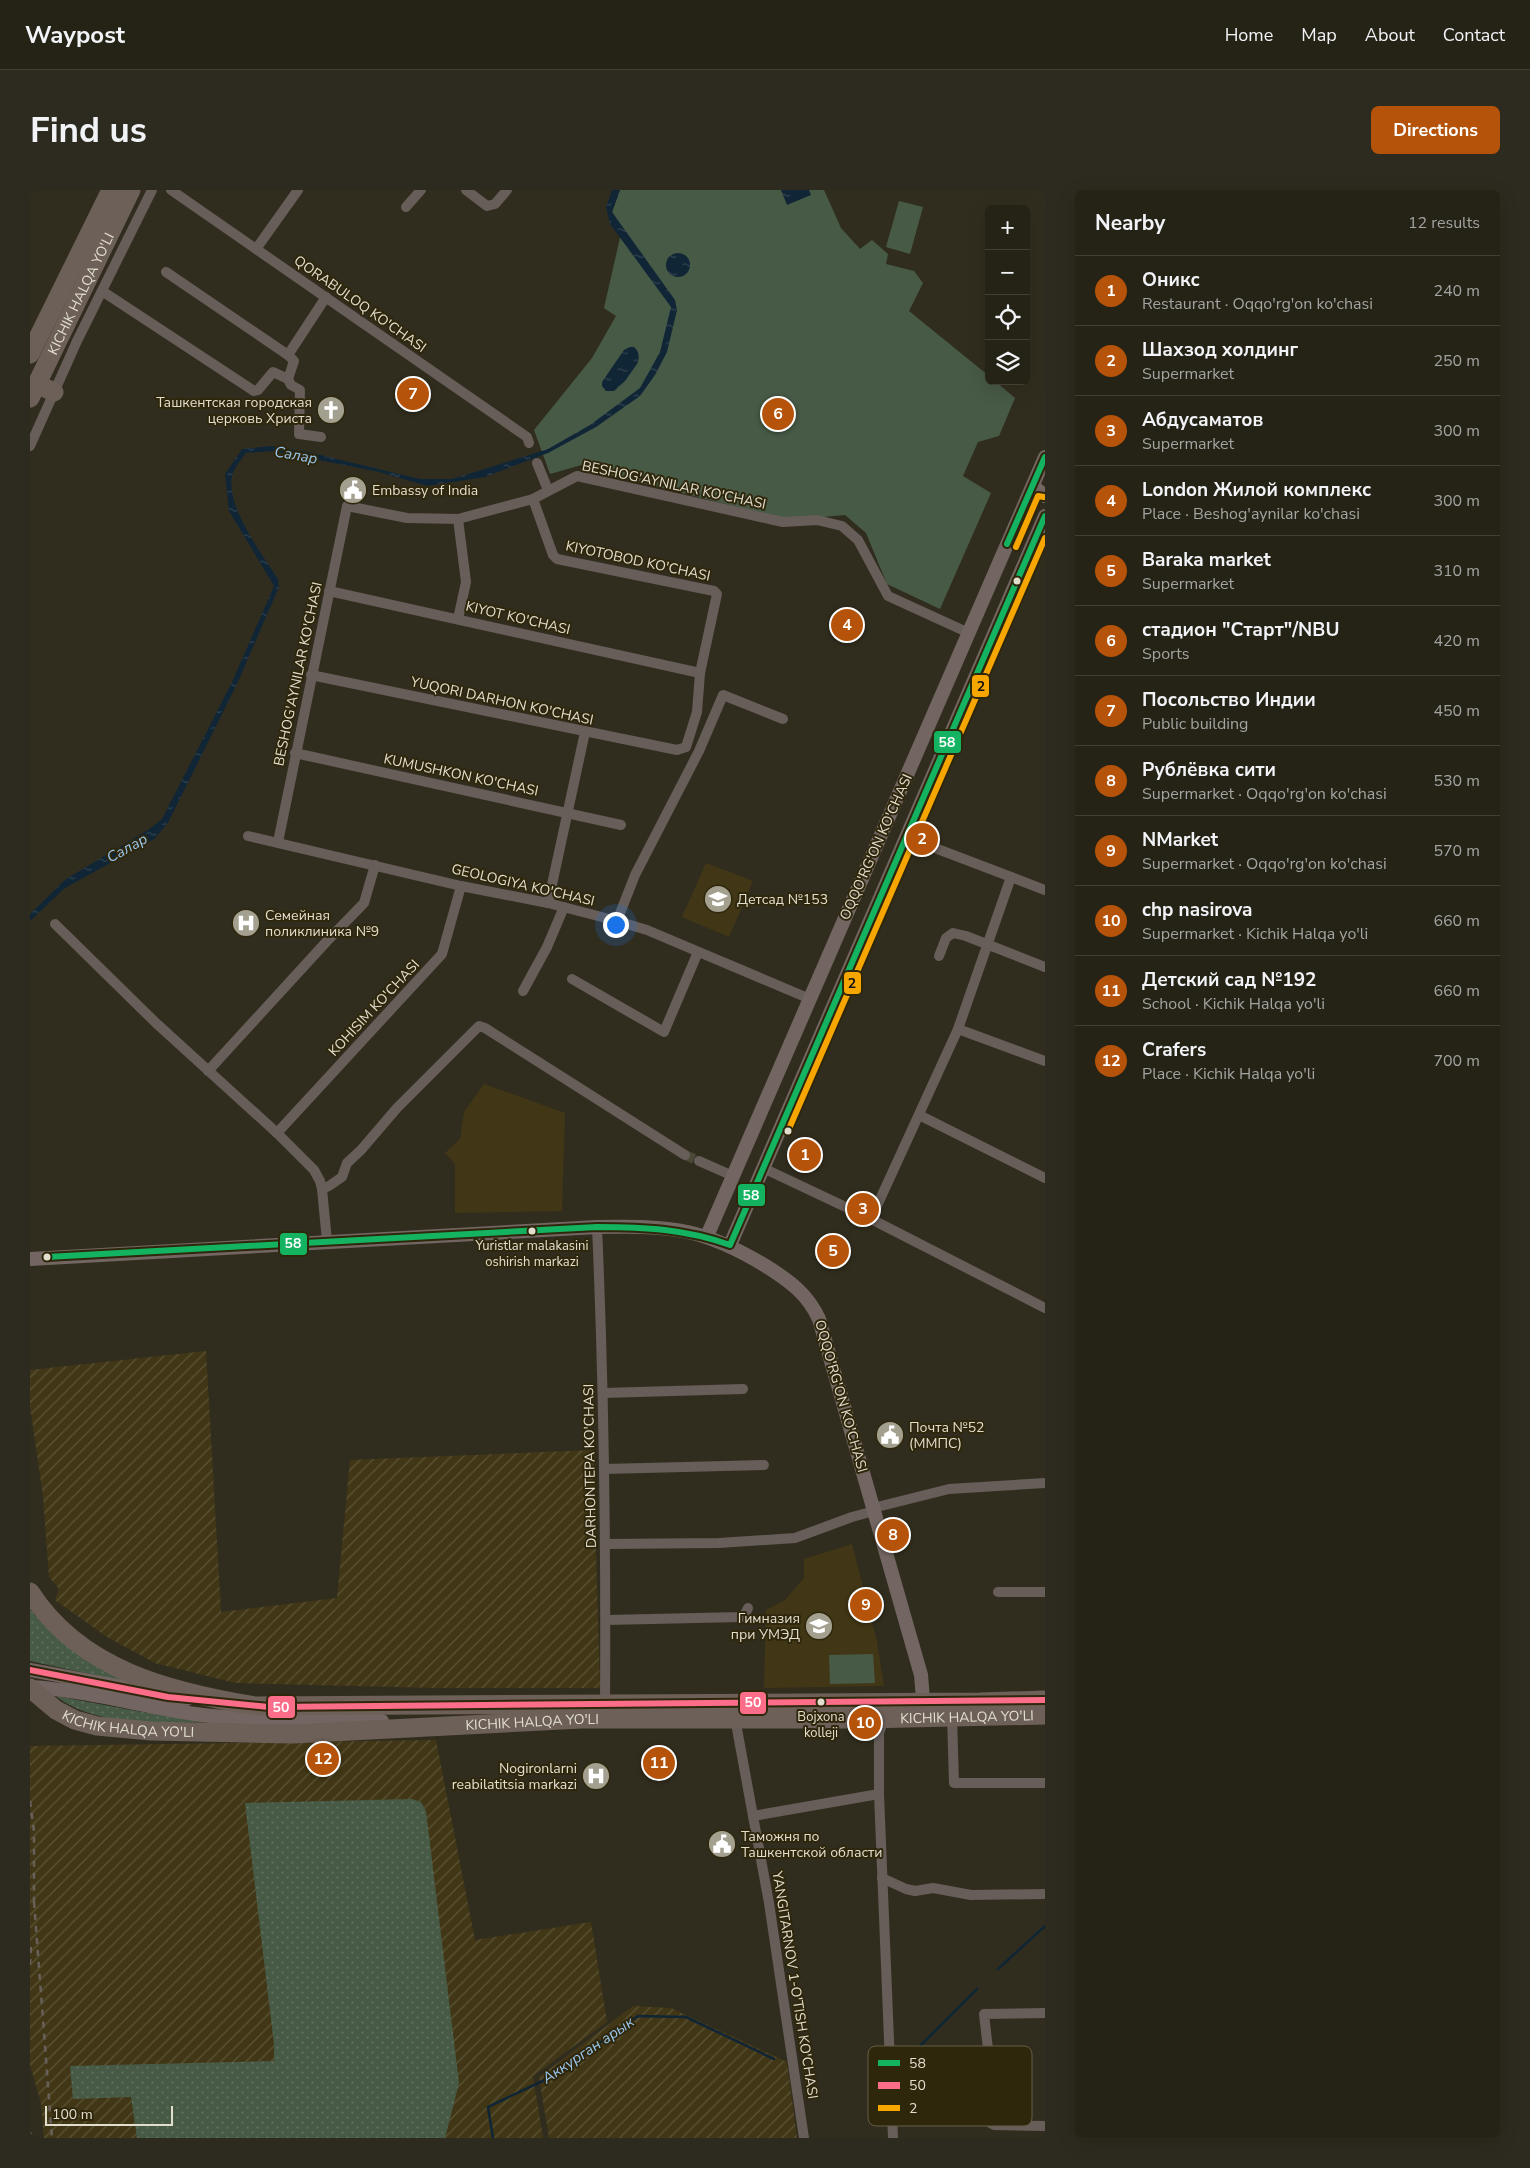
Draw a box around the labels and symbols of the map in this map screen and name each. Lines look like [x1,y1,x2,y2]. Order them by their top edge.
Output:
street label: KICHIK HALQA YO'LI [43,229,118,358]
street label: QORABULOQ KO'CHASI [290,251,430,357]
pin: 7 [397,375,429,413]
place label: Ташкентская городская церковь Христа [156,393,312,428]
church icon: Ташкентская городская церковь Христа [316,395,346,425]
pin: 6 [762,395,794,433]
water label: Салар [273,441,319,469]
street label: BESHOG'AYNILAR KO'CHASI [580,456,768,514]
public building icon: Embassy of India [338,475,368,505]
place label: Embassy of India [372,481,478,500]
street label: KIYOTOBOD KO'CHASI [564,536,712,586]
unlabelled marker [1012,576,1022,586]
street label: BESHOG'AYNILAR KO'CHASI [269,580,327,768]
street label: KIYOT KO'CHASI [464,597,572,639]
pin: 4 [831,606,863,644]
street label: YUQORI DARHON KO'CHASI [408,672,595,730]
line badge: 2 [971,674,990,698]
text: 2 [977,677,985,696]
line badge: 58 [933,730,962,754]
text: 58 [939,733,955,752]
street label: KUMUSHKON KO'CHASI [382,749,540,801]
street label: OQQO'RG'ON KO'CHASI [835,771,917,923]
pin: 2 [906,820,938,858]
water label: Салар [103,829,151,867]
street label: GEOLOGIYA KO'CHASI [450,859,596,911]
school or university icon: Детсад №153 [703,884,733,914]
place label: Детсад №153 [737,890,828,909]
place label: Семейная поликлиника №9 [265,906,379,941]
hospital icon: Семейная поликлиника №9 [231,908,261,938]
your location [603,912,629,938]
street label: KOHISIM KO'CHASI [324,956,424,1060]
line badge: 2 [843,971,862,995]
text: 2 [848,974,856,993]
unlabelled marker [783,1126,793,1136]
pin: 1 [789,1136,821,1174]
line badge: 58 [737,1183,766,1207]
text: 58 [743,1186,759,1205]
pin: 3 [847,1190,879,1228]
marker: Yuristlar malakasini oshirish markazi [527,1226,537,1236]
line badge: 58 [279,1232,308,1256]
pin: 5 [817,1232,849,1270]
text: 58 [285,1234,301,1253]
place label: Yuristlar malakasini oshirish markazi [475,1237,589,1271]
unlabelled marker [42,1252,52,1262]
street label: OQQO'RG'ON KO'CHASI [810,1318,872,1474]
street label: DARHONTEPA KO'CHASI [579,1384,601,1548]
place label: Почта №52 (ММПС) [909,1418,985,1453]
public building icon: Почта №52 (ММПС) [875,1420,905,1450]
pin: 8 [877,1516,909,1554]
pin: 9 [850,1586,882,1624]
place label: Гимназия при УМЭД [731,1609,800,1644]
school or university icon: Гимназия при УМЭД [804,1611,834,1641]
line badge: 50 [739,1691,767,1715]
text: 50 [745,1693,761,1712]
line badge: 50 [267,1695,296,1719]
marker: Bojxona kolleji [816,1697,826,1707]
text: 50 [273,1698,289,1717]
pin: 10 [849,1704,881,1742]
street label: KICHIK HALQA YO'LI [59,1705,194,1741]
street label: KICHIK HALQA YO'LI [900,1706,1034,1728]
place label: Bojxona kolleji [797,1708,845,1742]
street label: KICHIK HALQA YO'LI [465,1709,599,1735]
pin: 12 [307,1740,339,1778]
pin: 11 [643,1744,675,1782]
place label: Nogironlarni reabilatitsia markazi [452,1759,577,1794]
hospital icon: Nogironlarni reabilatitsia markazi [581,1761,611,1791]
place label: Таможня по Ташкентской области [741,1827,882,1862]
public building icon: Таможня по Ташкентской области [707,1829,737,1859]
street label: YANGITARNOV 1-O'TISH KO'CHASI [767,1869,822,2100]
water label: Аккурган арык [537,2011,639,2089]
legend [868,2046,1032,2126]
text: 58 [909,2054,926,2073]
text: 50 [909,2076,926,2095]
text: 2 [909,2099,917,2118]
scale bar [45,2103,172,2126]

